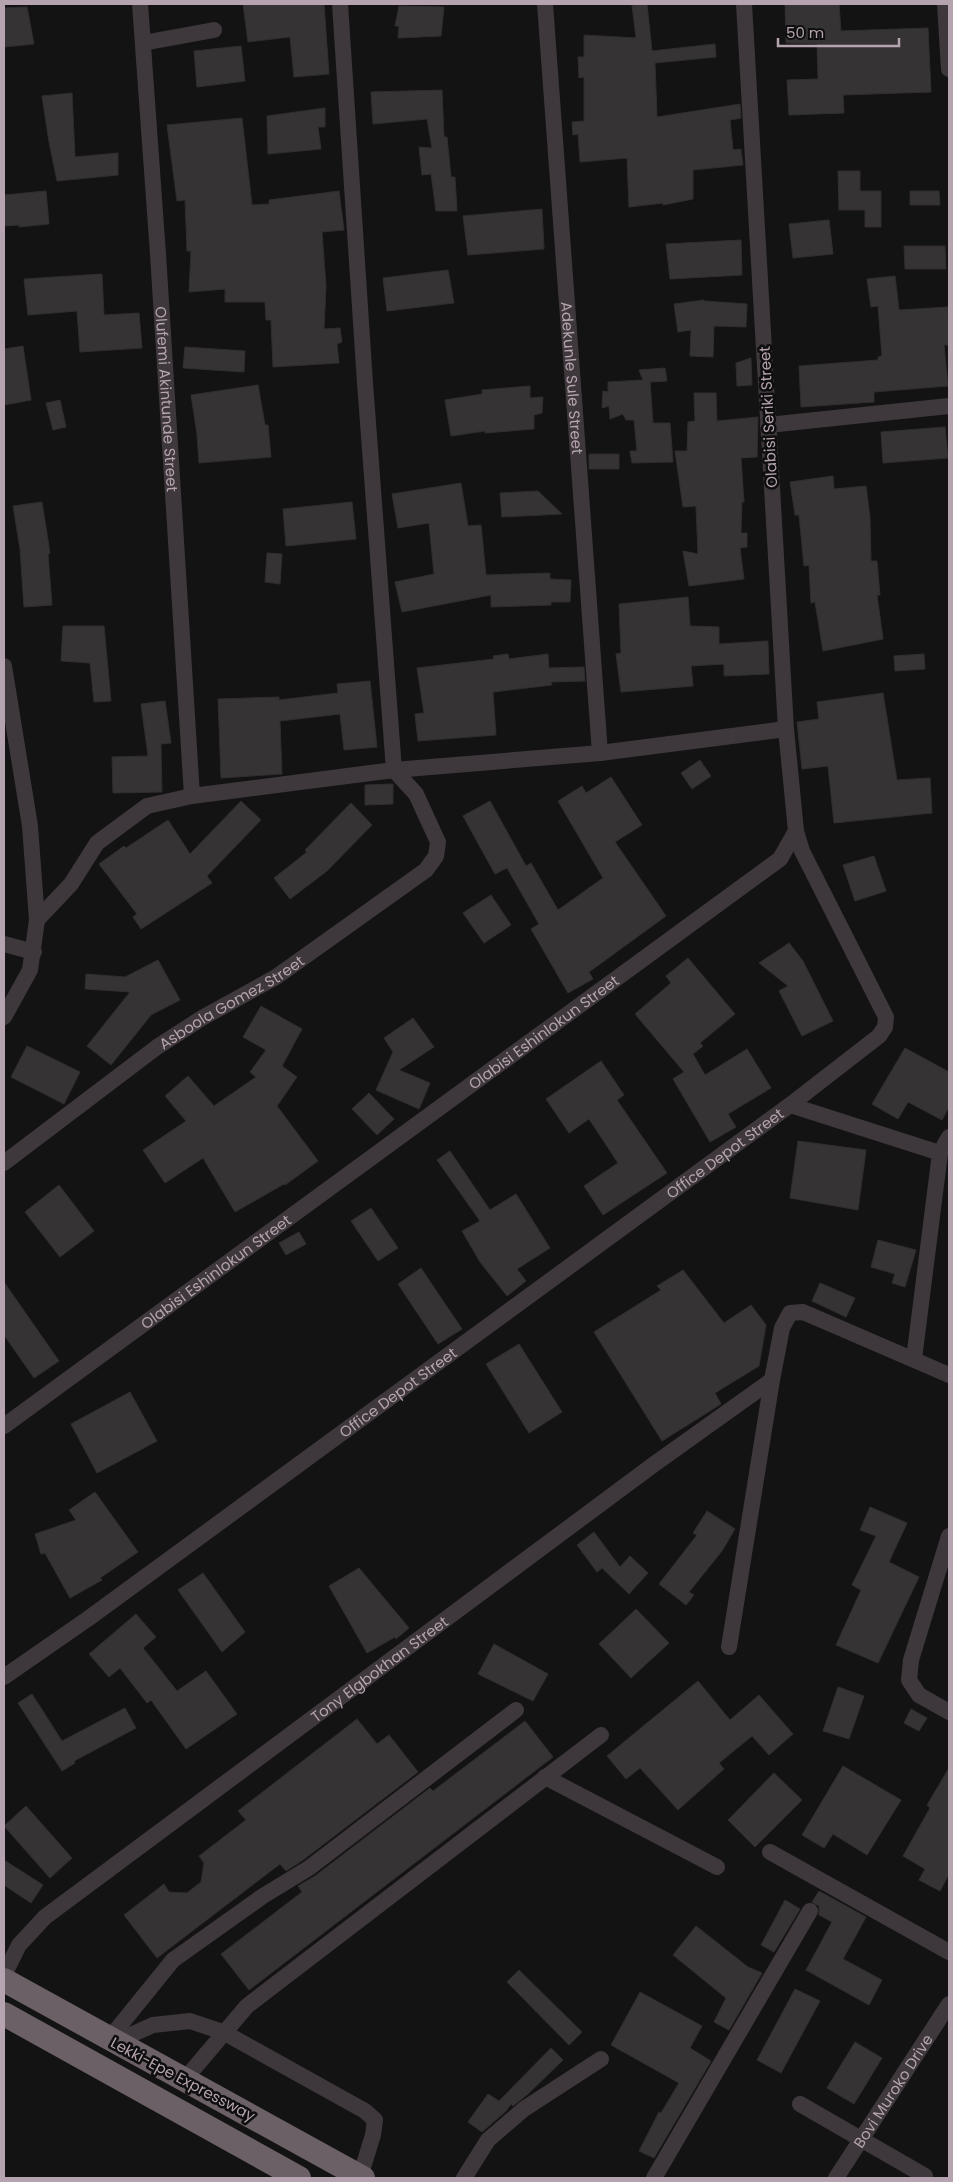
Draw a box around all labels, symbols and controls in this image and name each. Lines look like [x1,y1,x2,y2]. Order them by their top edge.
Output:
scale bar [778,15,899,47]
text: 50 m [786,22,824,43]
street label: Adekunle Sule Street [556,301,589,455]
street label: Olufemi Akintunde Street [151,306,183,492]
street label: Olabisi Seriki Street [754,346,782,488]
street label: Asboola Gomez Street [155,950,308,1054]
street label: Olabisi Eshinlokun Street [464,970,623,1094]
street label: Office Depot Street [661,1103,788,1203]
street label: Olabisi Eshinlokun Street [136,1209,295,1334]
street label: Office Depot Street [335,1342,461,1442]
street label: Tony Elgbokhan Street [306,1611,452,1727]
street label: Bovi Muroko Drive [848,2030,937,2152]
street label: Lekki-Epe Expressway [107,2032,259,2126]

